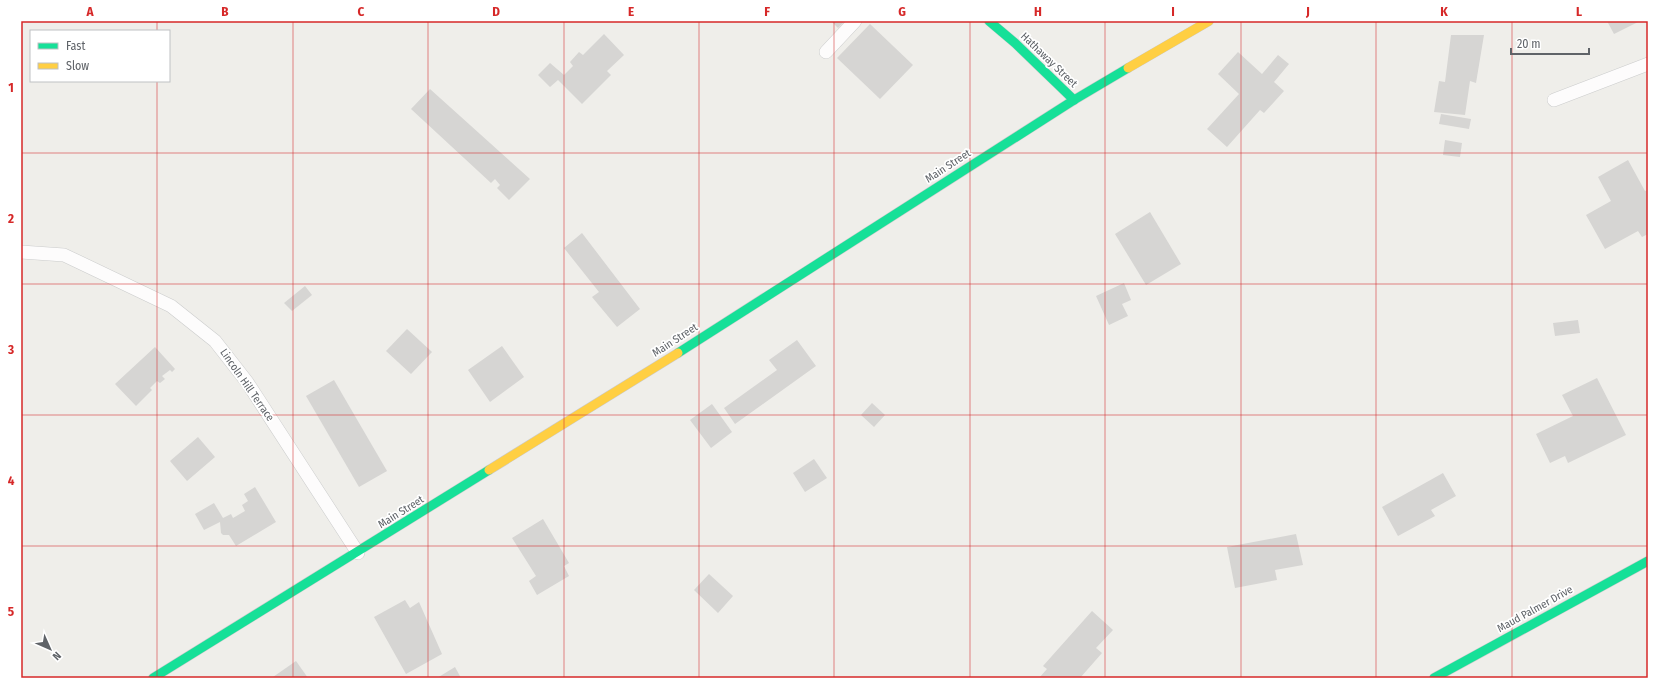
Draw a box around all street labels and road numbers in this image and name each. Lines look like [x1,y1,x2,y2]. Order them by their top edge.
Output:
street label: Hathaway Street [1018,30,1080,91]
street label: Main Street [923,146,973,185]
street label: Main Street [650,320,700,359]
street label: Lincoln Hill Terrace [217,346,277,424]
street label: Main Street [376,493,427,531]
street label: Maud Palmer Drive [1495,583,1575,635]

